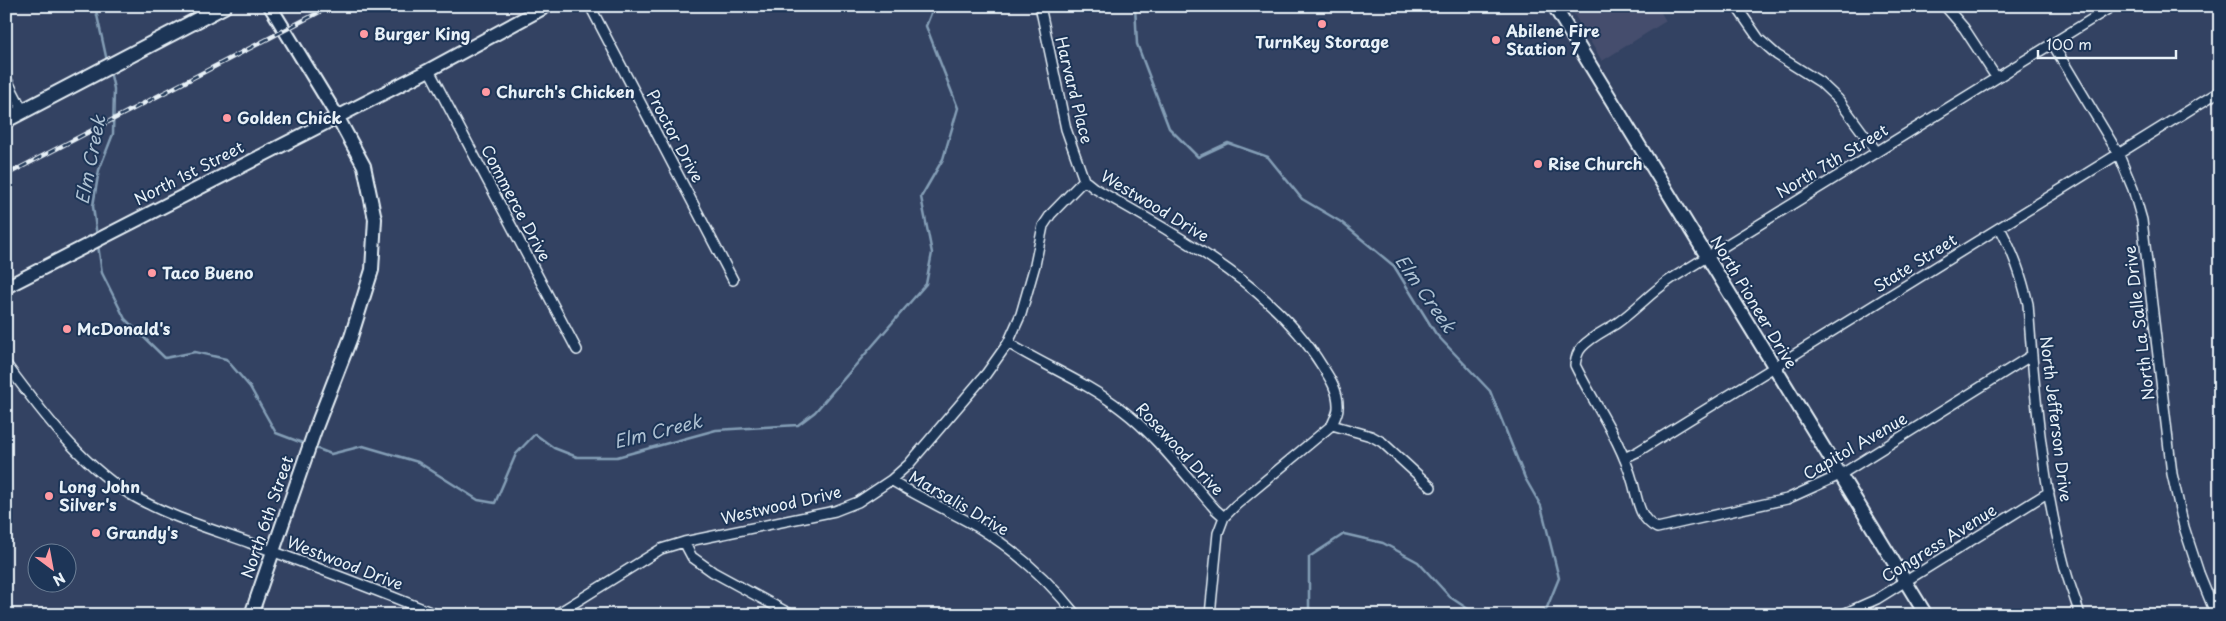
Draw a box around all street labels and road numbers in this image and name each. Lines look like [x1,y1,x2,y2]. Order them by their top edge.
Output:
street label: Harvard Place [1050,34,1100,146]
street label: Proctor Drive [641,85,711,186]
street label: North 7th Street [1771,117,1892,203]
street label: North 1st Street [129,134,248,210]
street label: Commerce Drive [476,140,558,265]
street label: Westwood Drive [1097,163,1214,247]
street label: State Street [1868,227,1961,297]
street label: North Pioneer Drive [1706,230,1804,373]
street label: North La Salle Drive [2117,244,2159,402]
street label: North Jefferson Drive [2035,335,2079,503]
street label: Rosewood Drive [1131,396,1230,500]
street label: Capitol Avenue [1798,405,1911,485]
street label: North 6th Street [234,452,298,581]
street label: Marsalis Drive [905,464,1014,541]
street label: Westwood Drive [718,478,843,530]
street label: Congress Avenue [1876,497,2001,587]
street label: Westwood Drive [284,529,407,595]

